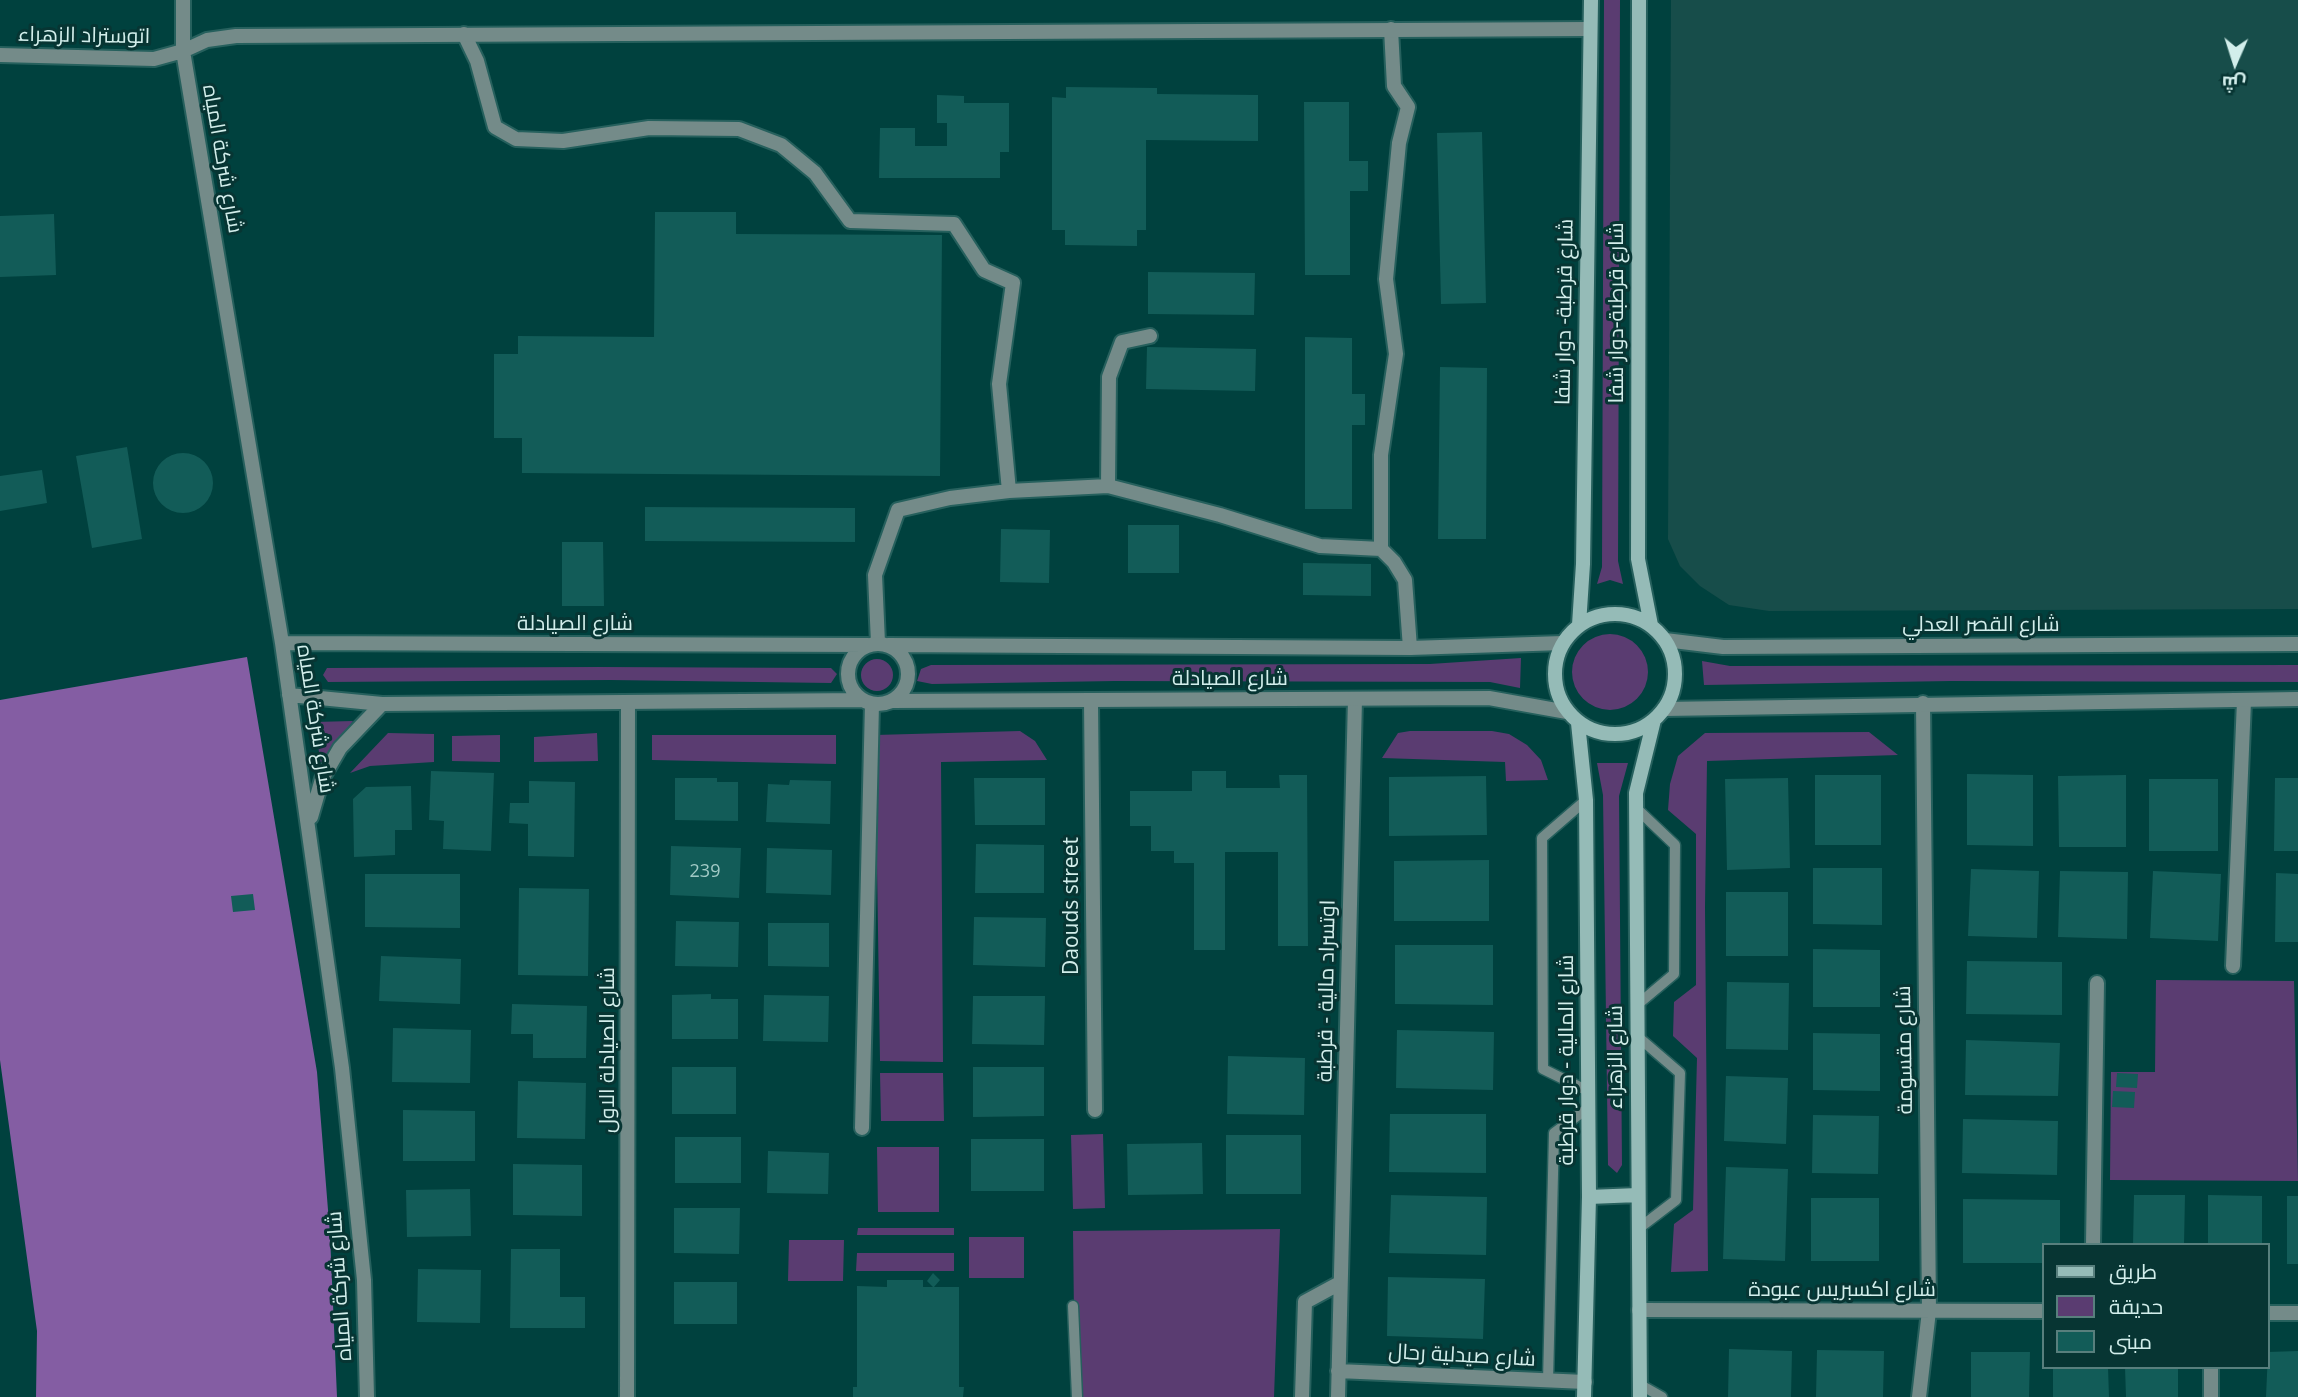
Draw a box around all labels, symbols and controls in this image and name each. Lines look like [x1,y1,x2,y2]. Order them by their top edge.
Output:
street label: اتوستراد الزهراء [18,22,150,50]
north arrow [2200,28,2270,98]
text: ش [2221,70,2247,98]
street label: شارع شركة المياه [197,83,247,235]
street label: شارع قرطبة- دوار شفا [1551,219,1579,405]
street label: شارع قرطبة-دوار شفا [1604,222,1630,404]
street label: شارع الصيادلة [517,611,633,637]
street label: شارع القصر العدلي [1902,612,2060,638]
street label: شارع شركة المياه [291,643,339,795]
street label: شارع الصيادلة [1172,666,1288,692]
street label: Daouds street [1059,837,1085,975]
house number: 239 [690,861,720,883]
street label: اوتسراد مالية - قرطبة [1313,900,1341,1082]
street label: شارع المالية - دوار قرطبة [1554,955,1580,1165]
street label: شارع الصيادلة الاول [595,967,621,1133]
street label: شارع مقسومة [1891,985,1919,1115]
street label: شارع الزهراء [1603,1005,1629,1109]
street label: شارع شركة المياه [322,1210,358,1362]
legend [2042,1243,2270,1369]
text: طريق [2109,1257,2157,1285]
street label: شارع اكسبريس عبودة [1748,1277,1936,1303]
text: حديقة [2109,1292,2163,1320]
text: مبنى [2109,1327,2152,1355]
street label: شارع صيدلية رحال [1388,1340,1536,1372]

